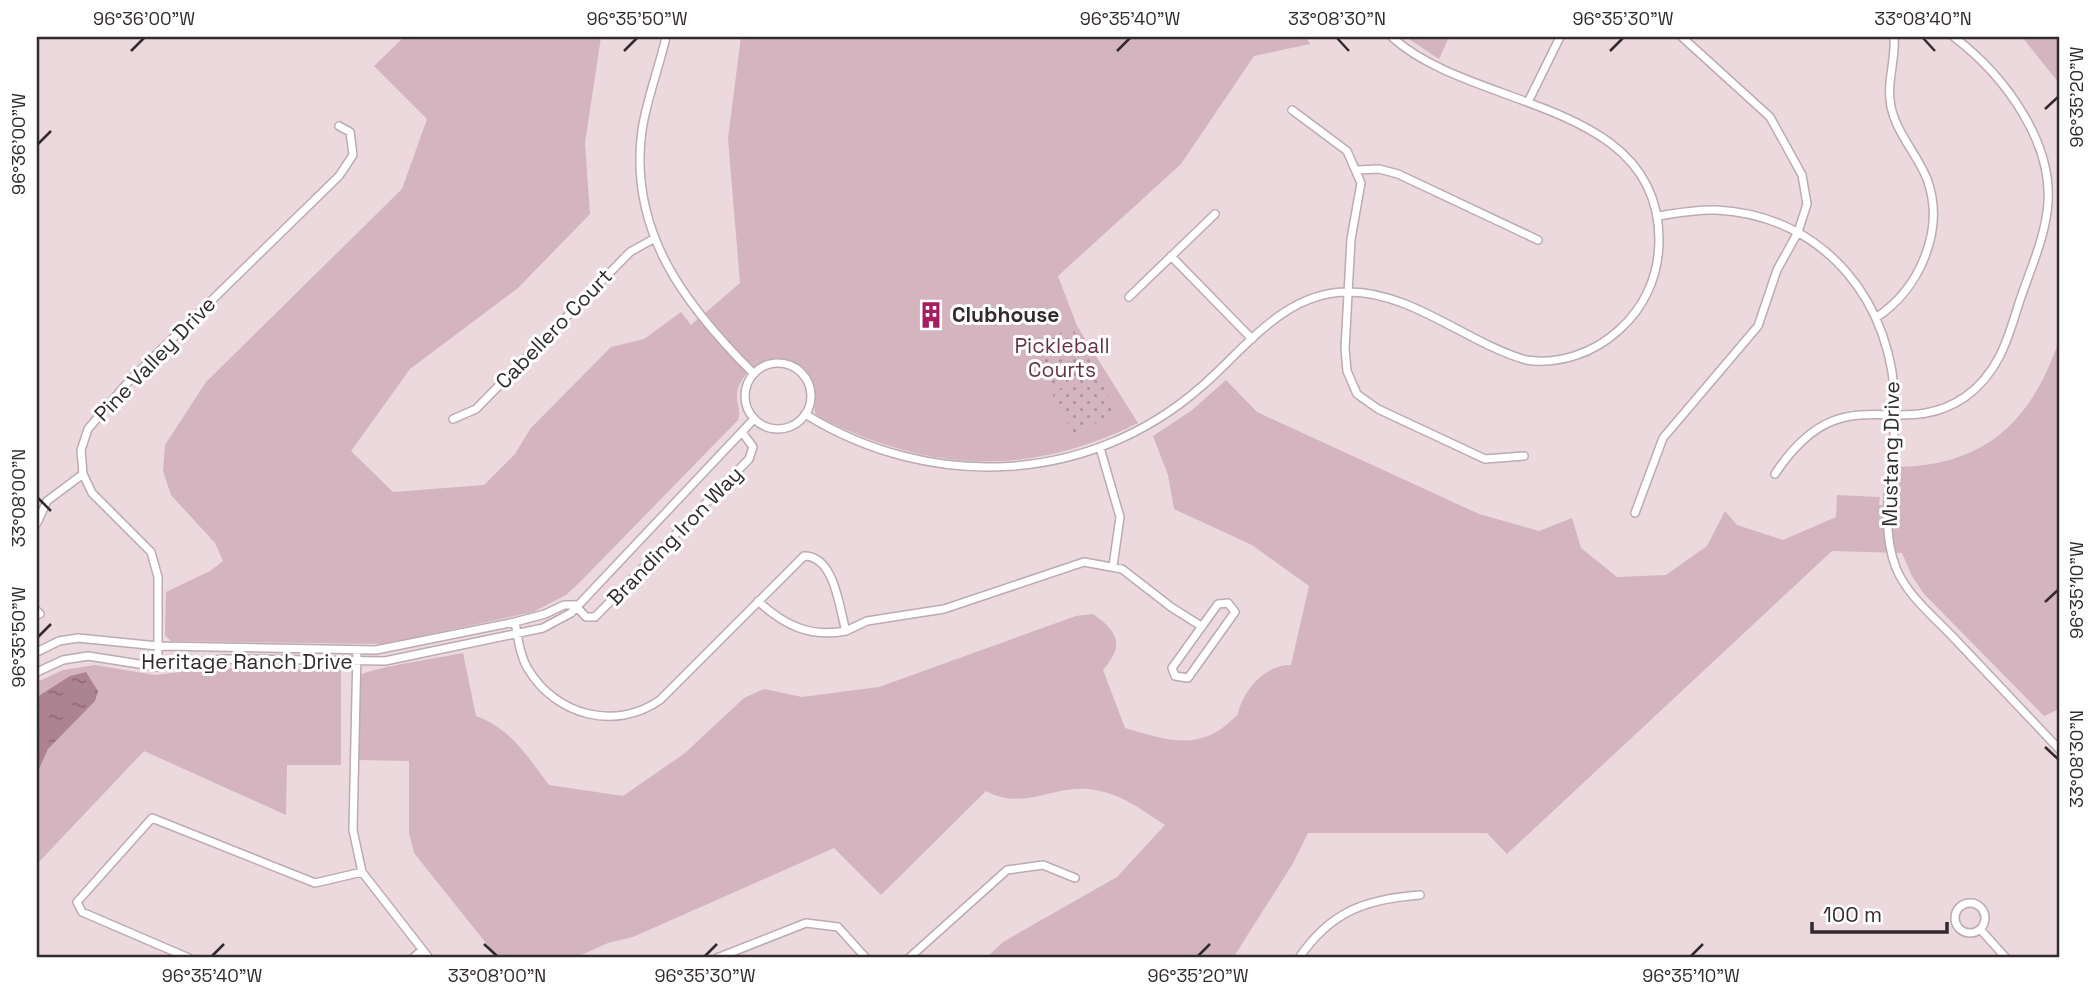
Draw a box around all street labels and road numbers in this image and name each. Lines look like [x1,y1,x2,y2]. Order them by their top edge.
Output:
street label: Cabellero Court [489,263,618,395]
street label: Pine Valley Drive [88,290,221,427]
street label: Mustang Drive [1876,381,1905,527]
street label: Branding Iron Way [601,460,748,611]
street label: Heritage Ranch Drive [141,648,353,675]

